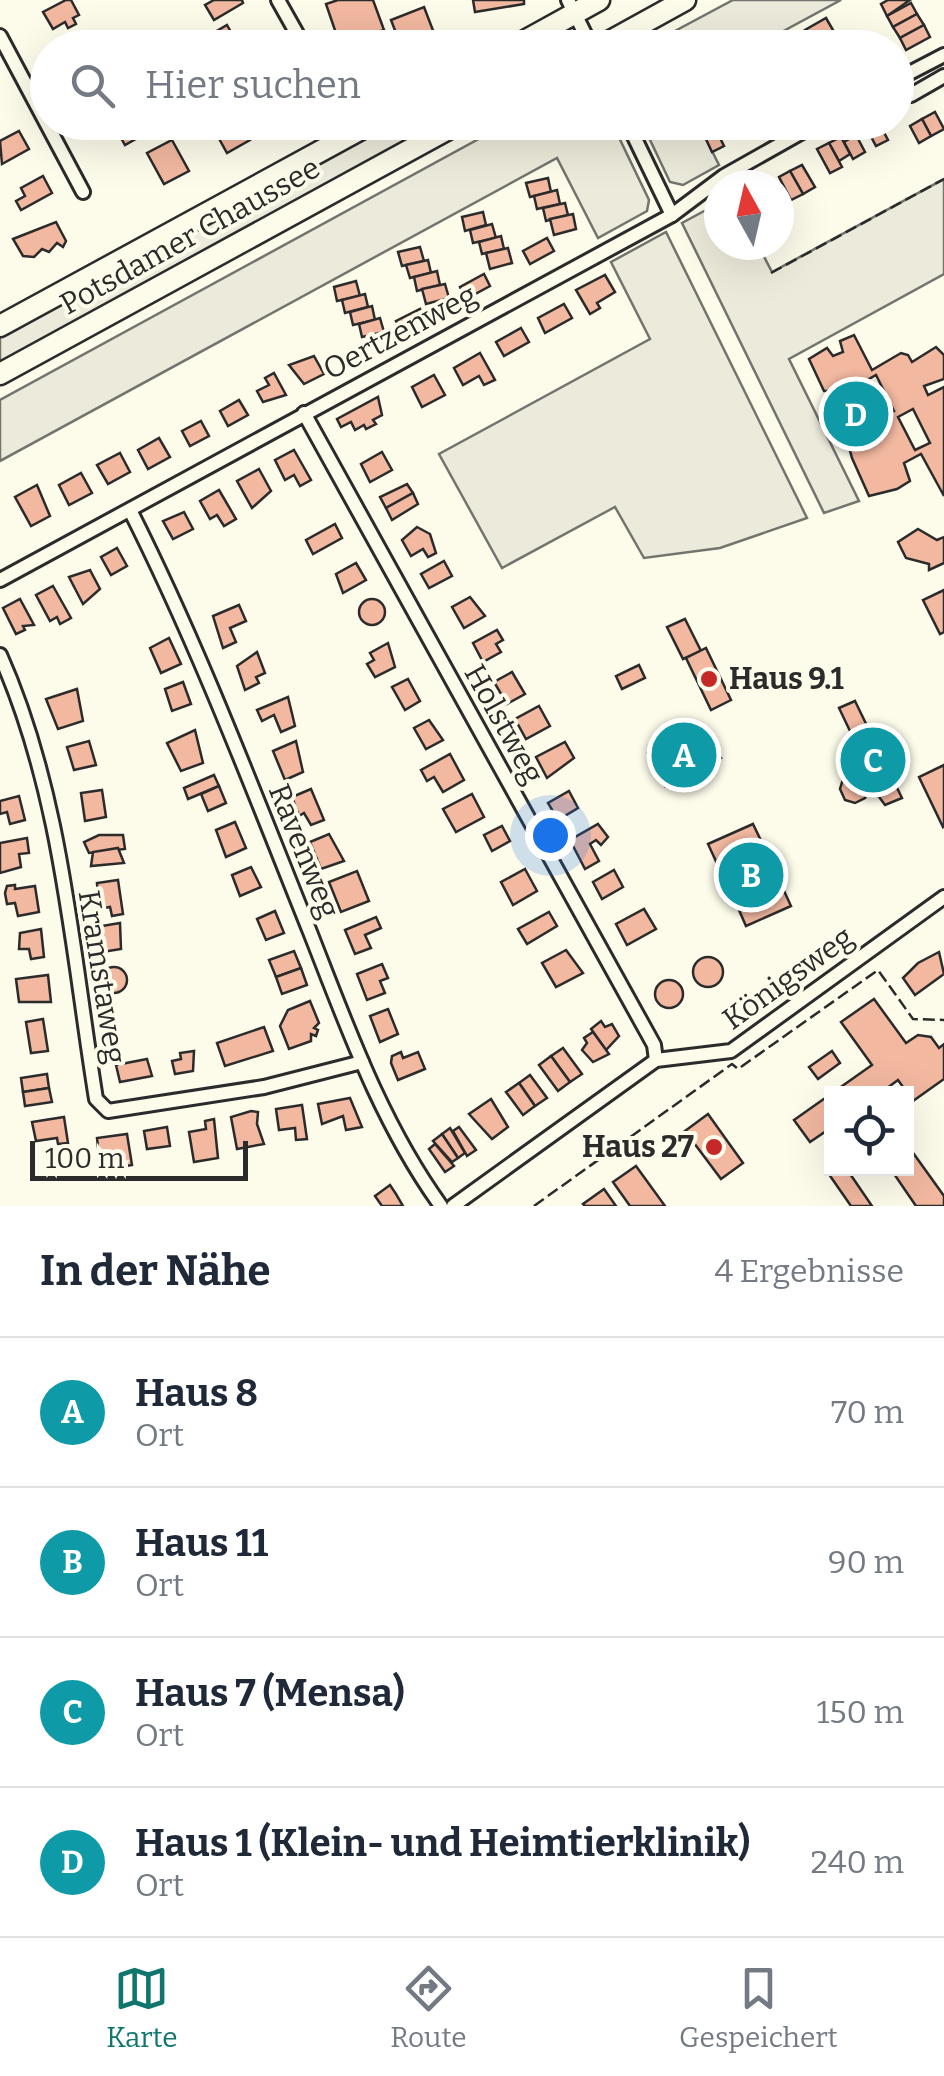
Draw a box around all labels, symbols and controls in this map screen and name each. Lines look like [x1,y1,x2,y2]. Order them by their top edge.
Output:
search box [30,30,914,140]
icon: search [65,58,120,113]
text: Hier suchen [145,62,361,108]
street label: Potsdamer Chaussee [54,150,326,322]
north arrow [704,170,794,260]
street label: Oertzenweg [317,277,483,387]
pin: D [824,376,888,452]
street label: Holstweg [457,658,551,790]
place label: Haus 9.1 [729,661,844,697]
marker: Haus 9.1 [698,668,720,690]
pin: A [652,718,716,792]
pin: C [840,722,906,798]
street label: Ravenweg [261,779,347,923]
your location [525,810,576,861]
pin: B [718,838,784,912]
street label: Kramstaweg [71,888,133,1066]
street label: Königsweg [716,919,860,1037]
map controls [824,1086,914,1176]
button: locate [824,1086,914,1176]
place label: Haus 27 [582,1129,694,1165]
scale bar [30,1136,248,1180]
marker: Haus 27 [703,1136,725,1158]
text: 100 m [45,1142,125,1175]
text: In der Nähe [40,1246,271,1296]
text: 4 Ergebnisse [714,1252,904,1290]
text: Haus 8 [135,1370,258,1416]
text: A [61,1393,84,1431]
text: 70 m [831,1393,904,1431]
text: Ort [135,1416,184,1454]
text: Haus 11 [135,1520,268,1566]
text: B [62,1543,83,1581]
text: 90 m [828,1543,904,1581]
text: Ort [135,1566,184,1604]
text: Haus 7 (Mensa) [135,1670,405,1716]
text: C [62,1693,83,1731]
text: 150 m [816,1693,904,1731]
text: Ort [135,1716,184,1754]
text: Haus 1 (Klein- und Heimtierklinik) [135,1820,750,1866]
text: D [61,1843,84,1881]
text: 240 m [810,1843,904,1881]
text: Ort [135,1866,184,1904]
tab: Karte [106,1961,178,2054]
tab: Route [390,1961,467,2054]
tab: Gespeichert [679,1961,838,2054]

